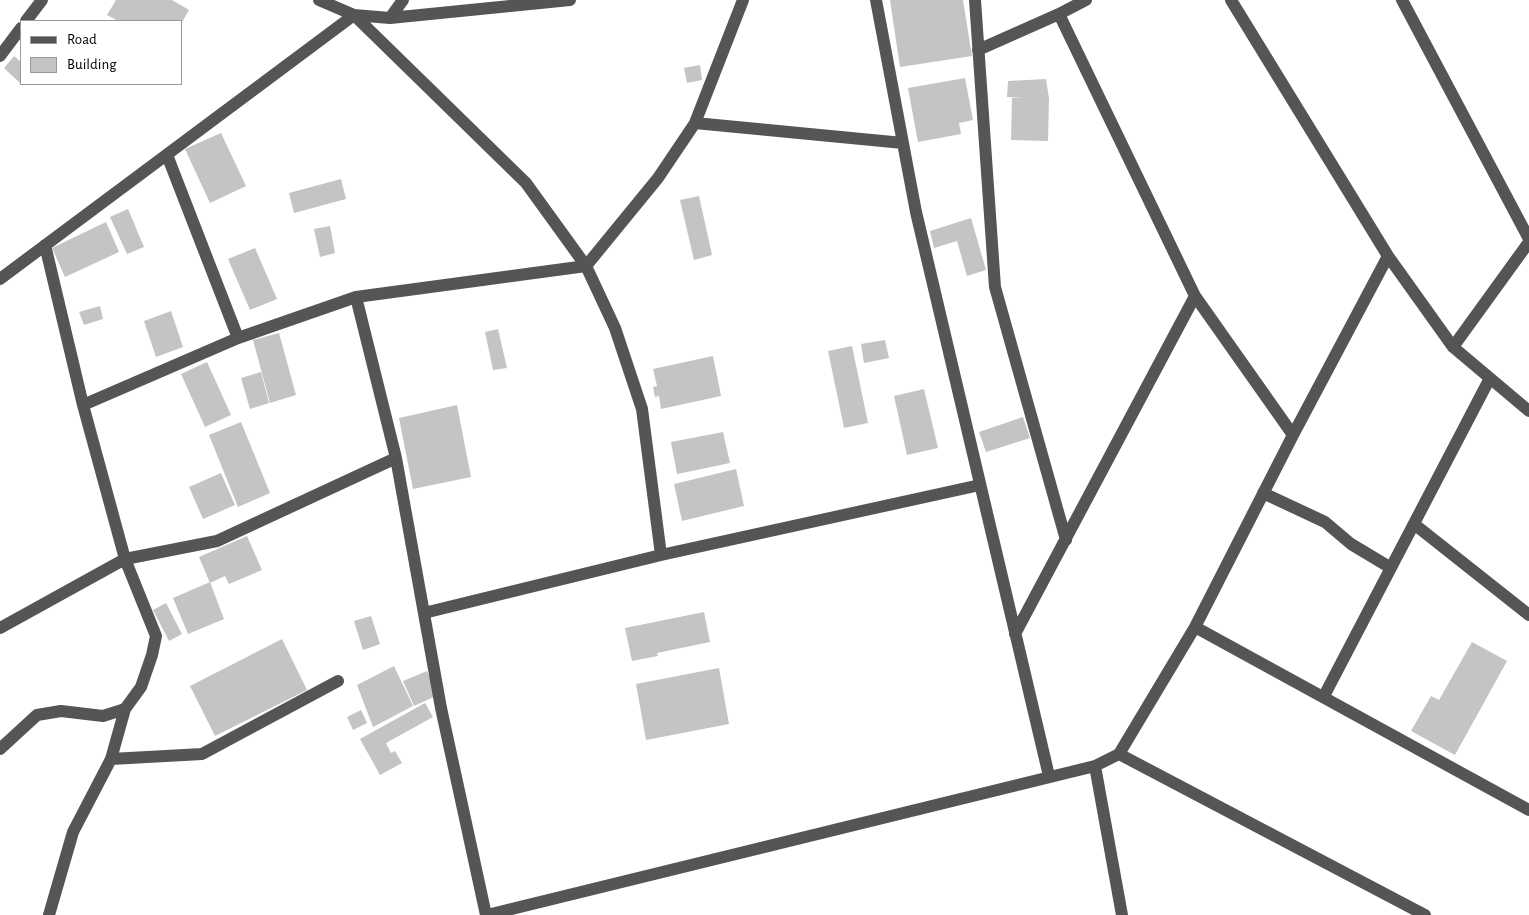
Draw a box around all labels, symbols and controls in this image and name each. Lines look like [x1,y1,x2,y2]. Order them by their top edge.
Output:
legend [20,20,182,85]
text: Road [67,32,97,47]
text: Building [67,57,117,72]

